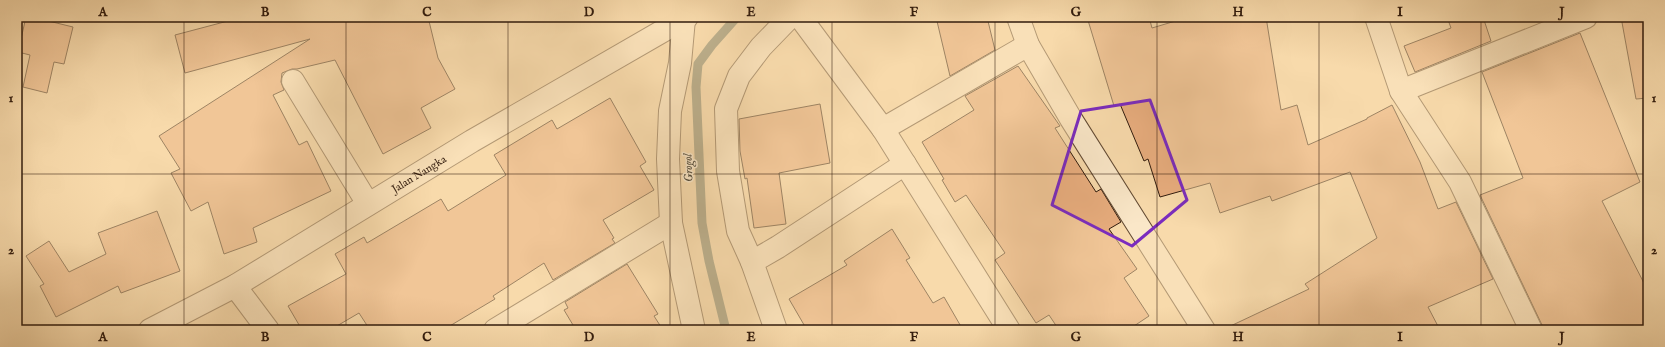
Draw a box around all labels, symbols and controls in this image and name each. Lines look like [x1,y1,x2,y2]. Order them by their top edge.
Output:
text: A [98,4,109,21]
text: B [261,4,270,21]
text: C [422,4,432,21]
text: D [584,4,595,21]
text: E [746,4,756,21]
text: F [910,4,919,21]
text: G [1071,4,1082,21]
text: H [1232,4,1244,21]
text: I [1397,4,1403,21]
text: J [1557,4,1565,21]
text: 1 [9,90,14,107]
text: 1 [1652,90,1657,107]
street label: Jalan Nangka [388,152,449,198]
water label: Grogol [680,152,697,182]
text: 2 [8,242,14,259]
text: 2 [1651,242,1657,259]
text: A [98,329,109,346]
text: B [261,329,270,346]
text: C [422,329,432,346]
text: D [584,329,595,346]
text: E [746,329,756,346]
text: F [910,329,919,346]
text: G [1071,329,1082,346]
text: H [1232,329,1244,346]
text: I [1397,329,1403,346]
text: J [1557,329,1565,346]

